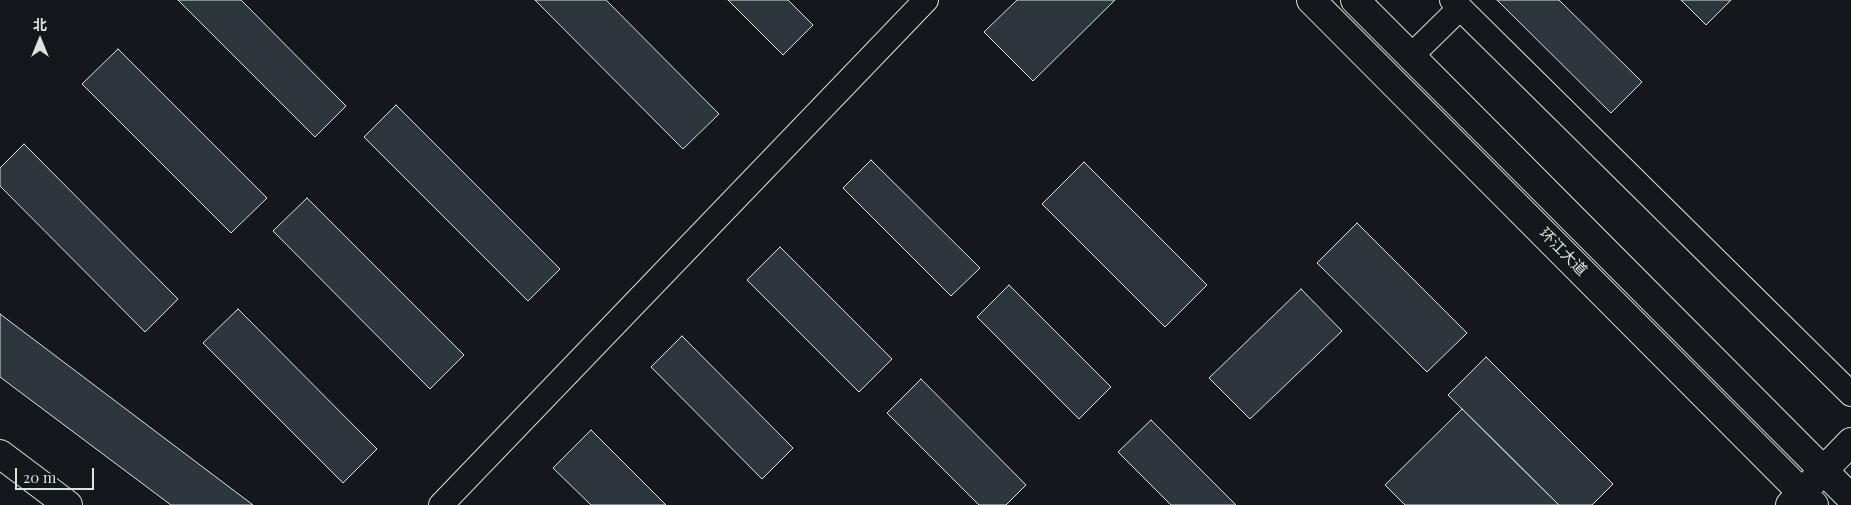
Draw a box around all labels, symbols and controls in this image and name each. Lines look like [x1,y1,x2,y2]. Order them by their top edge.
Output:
north arrow [15,15,65,65]
text: 北 [33,15,47,34]
street label: 环江大道 [1535,224,1591,280]
scale bar [18,458,96,490]
text: 20 m [23,467,56,487]

